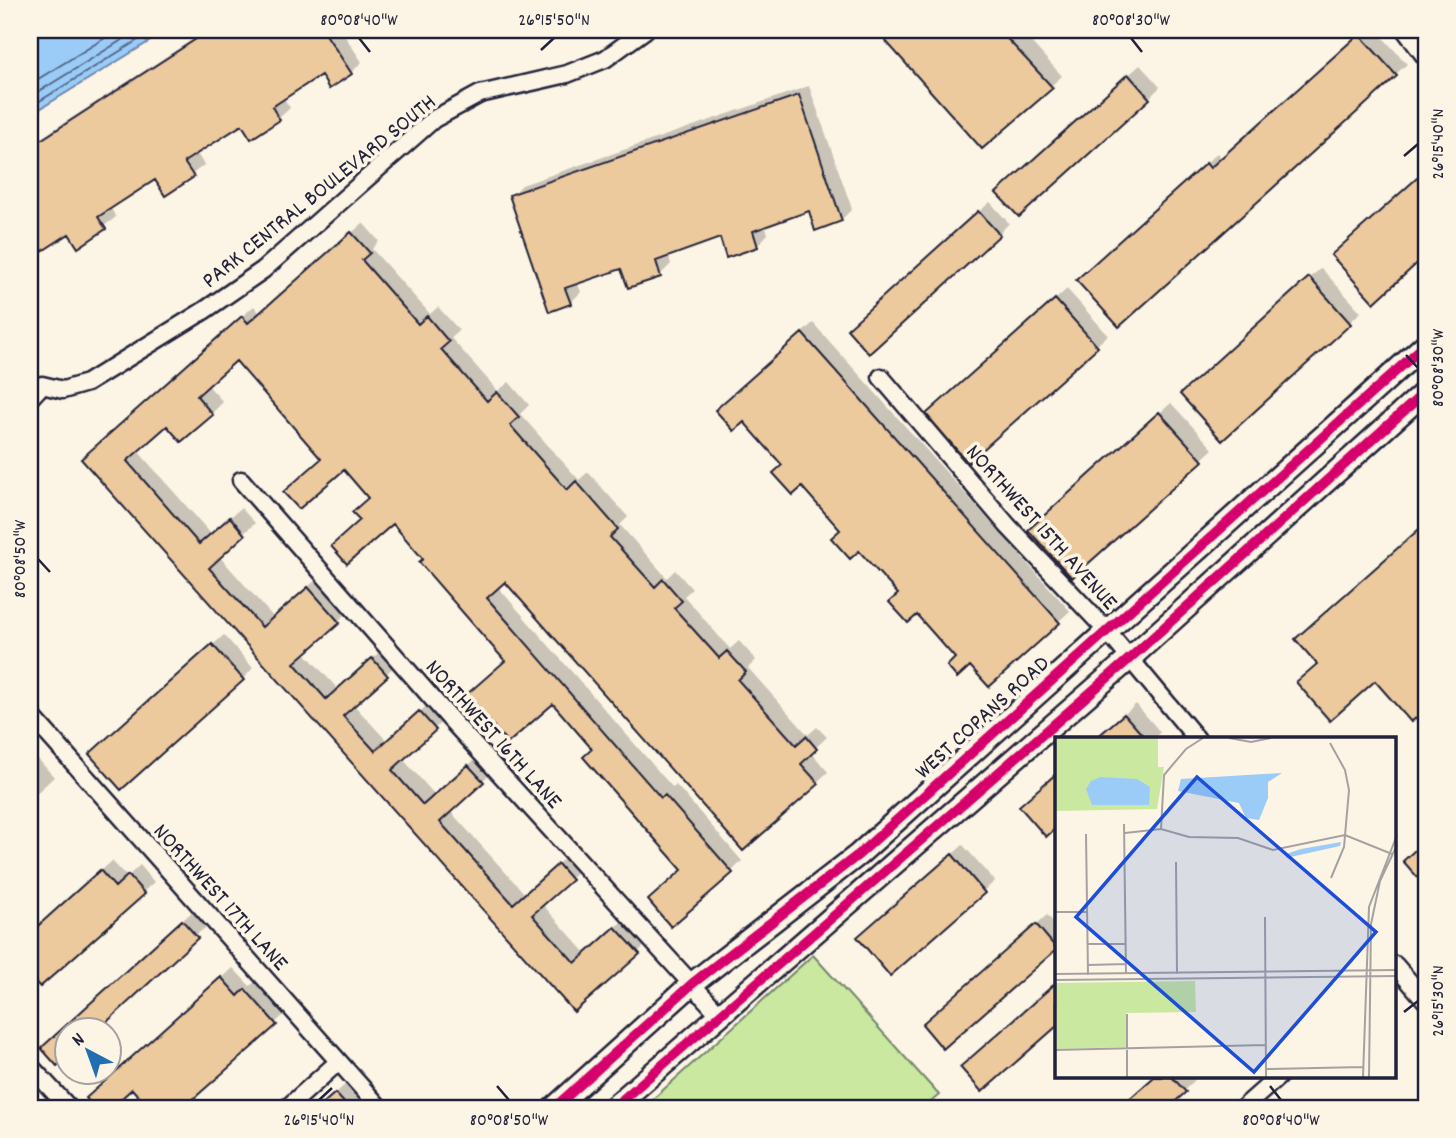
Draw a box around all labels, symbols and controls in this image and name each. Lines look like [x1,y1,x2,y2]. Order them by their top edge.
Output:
text: 80°08'40"W [320,9,398,34]
text: 26°15'50"N [518,9,590,34]
text: 80°08'30"W [1092,9,1171,34]
street label: PARK CENTRAL BOULEVARD SOUTH [196,88,445,298]
text: 26°15'40"N [1427,109,1452,179]
text: 80°08'30"W [1427,328,1452,407]
street label: NORTHWEST 15TH AVENUE [957,438,1125,619]
text: 80°08'50"W [9,519,34,598]
street label: WEST COPANS ROAD [909,649,1058,788]
street label: NORTHWEST 16TH LANE [416,653,569,818]
inset map [1055,737,1396,1078]
street label: NORTHWEST 17TH LANE [144,817,295,980]
text: 26°15'30"N [1427,965,1452,1037]
north arrow [52,1016,122,1086]
text: N [67,1028,92,1054]
text: 26°15'40"N [284,1109,354,1134]
text: 80°08'50"W [470,1109,549,1134]
text: 80°08'40"W [1242,1109,1320,1134]

